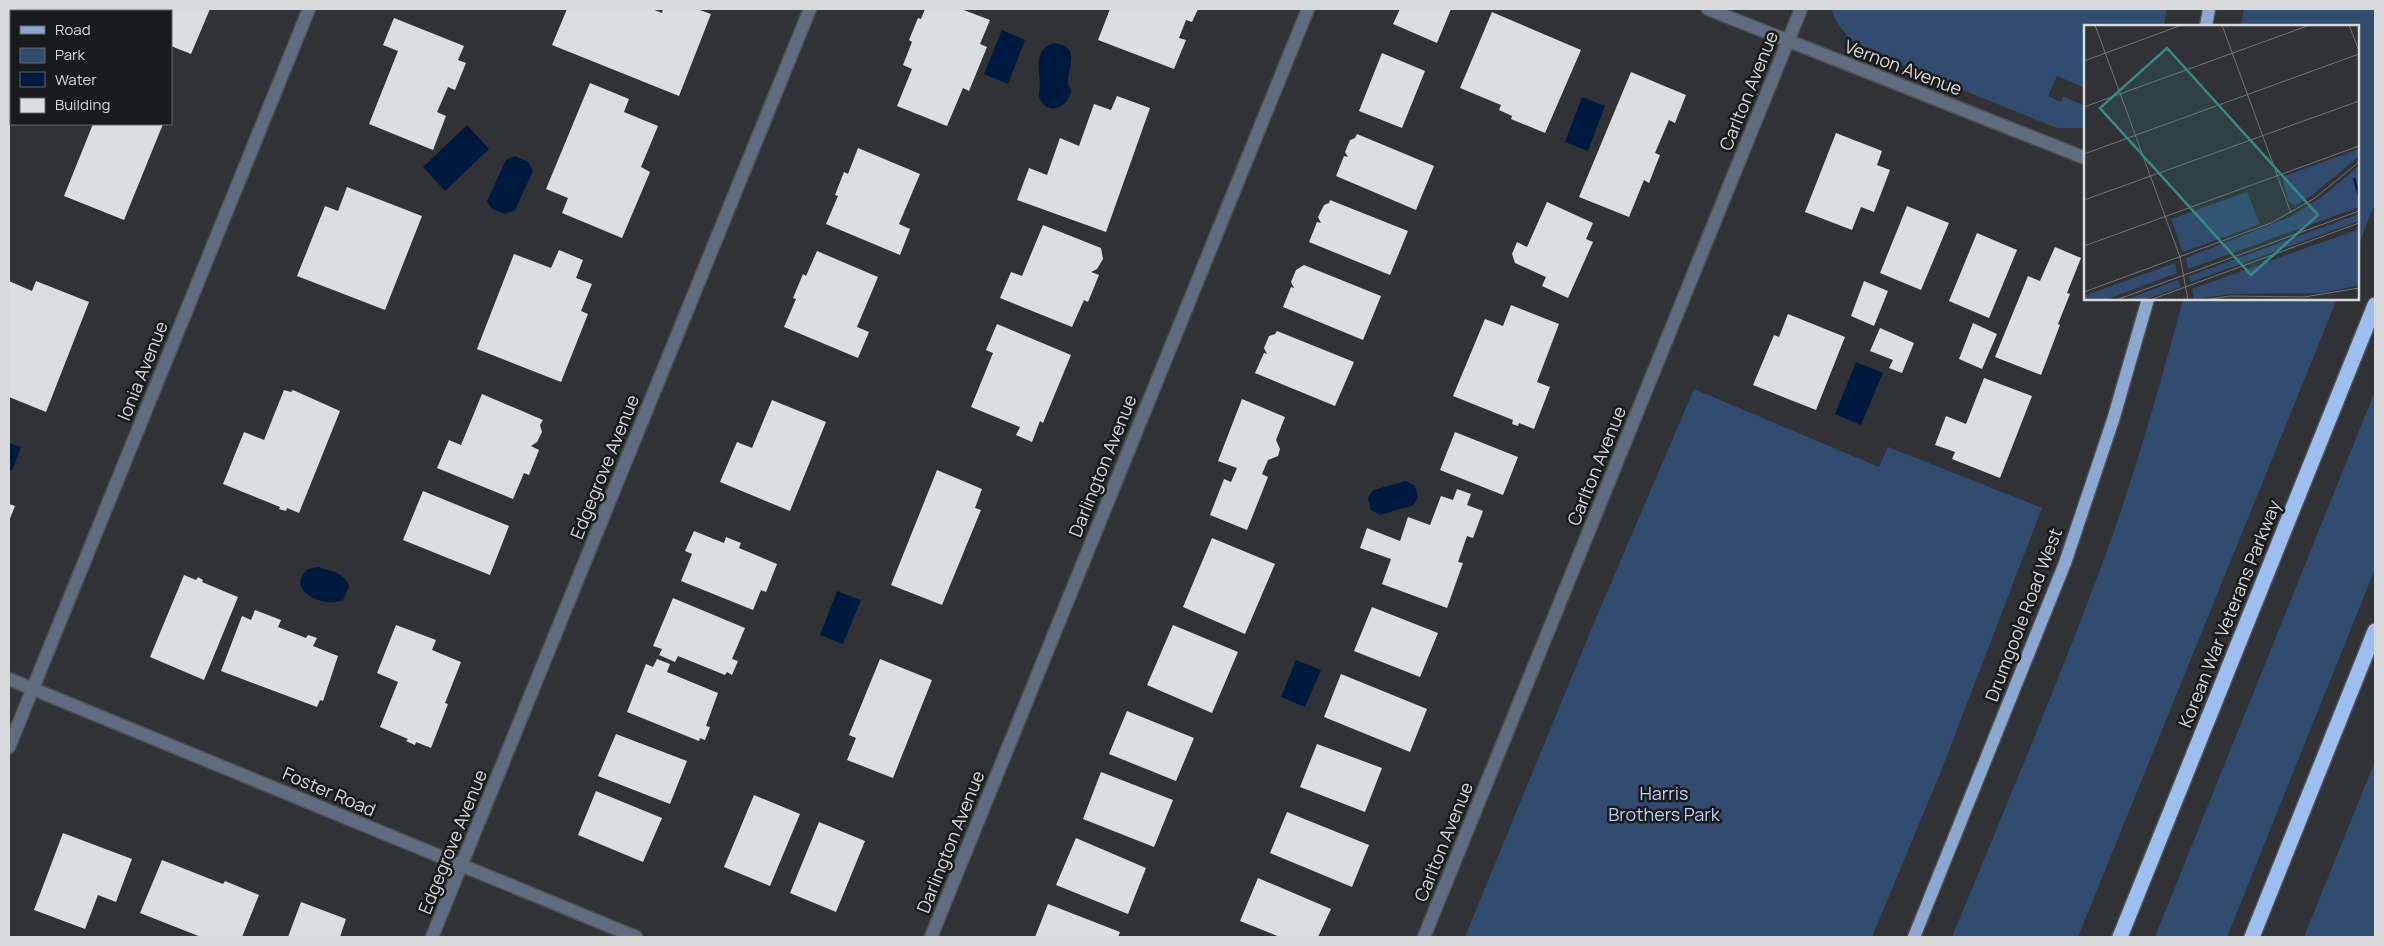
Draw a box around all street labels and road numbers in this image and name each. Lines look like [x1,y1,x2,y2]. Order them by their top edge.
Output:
street label: Carlton Avenue [1713,27,1783,154]
street label: Vernon Avenue [1841,34,1966,100]
street label: Ionia Avenue [111,317,173,424]
street label: Edgegrove Avenue [564,391,644,542]
street label: Darlington Avenue [1063,391,1142,540]
street label: Carlton Avenue [1561,402,1631,529]
street label: Korean War Veterans Parkway [2172,496,2286,731]
street label: Drumgoole Road West [1979,524,2067,705]
street label: Foster Road [279,761,380,821]
street label: Edgegrove Avenue [412,766,492,917]
street label: Darlington Avenue [911,767,990,916]
street label: Carlton Avenue [1408,778,1478,905]

